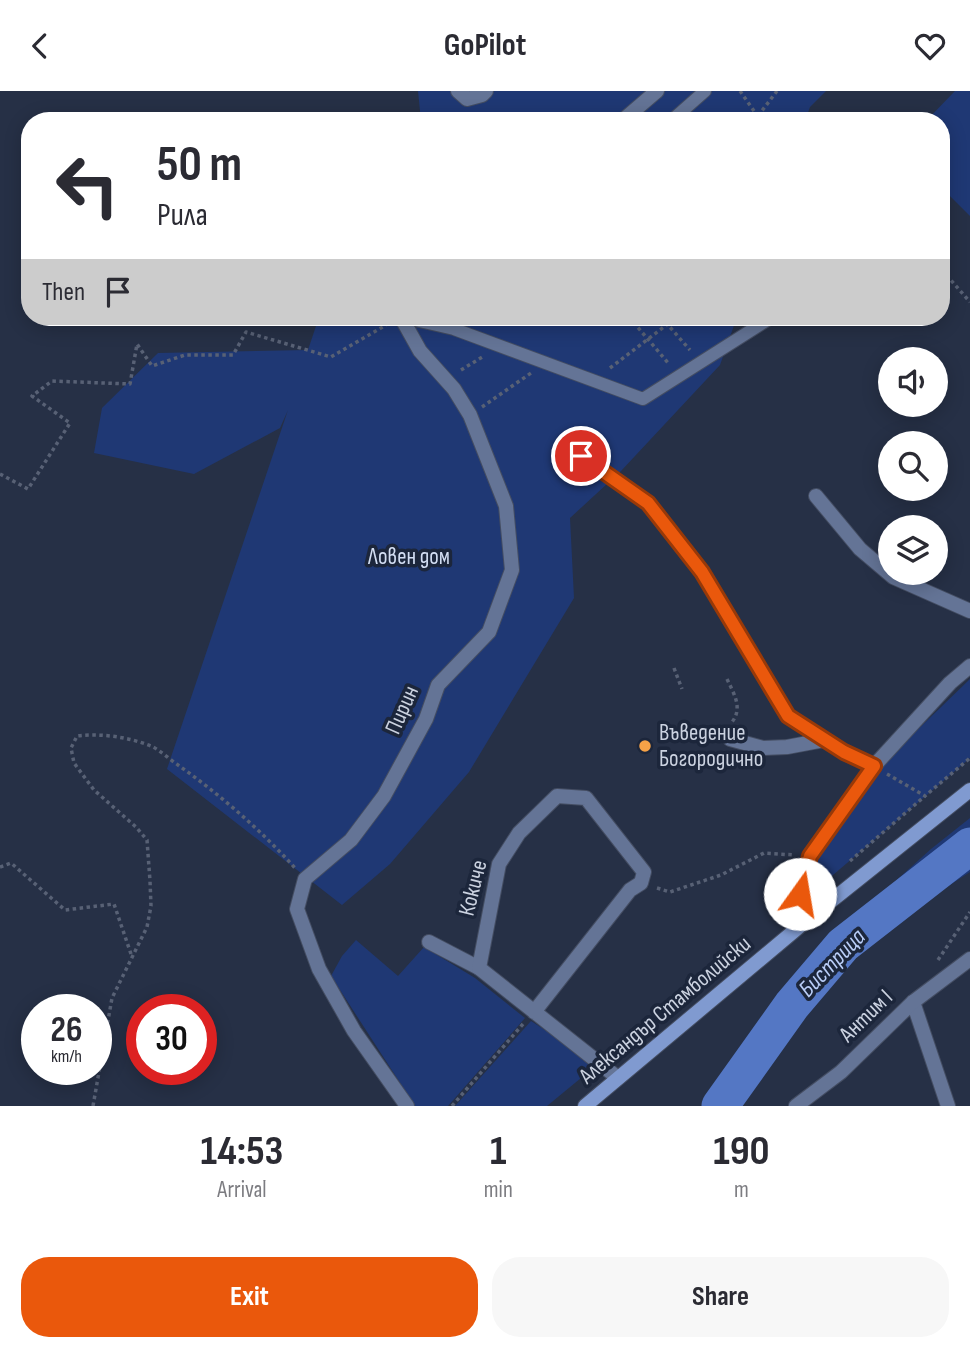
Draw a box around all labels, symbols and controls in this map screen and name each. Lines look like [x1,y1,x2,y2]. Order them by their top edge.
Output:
text: GoPilot [444,26,526,65]
icon: back [21,27,59,65]
icon: heart [911,27,949,65]
text: 50 m [157,136,242,195]
icon: left [42,140,133,231]
text: Рила [157,196,208,235]
icon: arrive [99,273,137,311]
text: Then [42,277,85,308]
map controls [878,347,948,585]
button: sound [878,347,948,417]
pin [551,426,611,486]
button: search [878,431,948,501]
icon: arrive [562,437,600,475]
button: layers [878,515,948,585]
park label: Ловен дом [367,543,450,571]
street label: Пирин [379,681,425,739]
place label: Въведение Богородично [659,719,763,773]
marker: Въведение Богородично [637,738,653,754]
street label: Кокиче [453,857,493,919]
position arrow [763,857,837,931]
water label: Бистрица [792,923,872,1003]
street label: Александър Стамболийски [573,930,757,1091]
street label: Антим I [833,984,899,1049]
speed limit sign: 30 [126,994,217,1085]
text: 26 [51,1009,82,1052]
text: km/h [51,1046,82,1067]
text: 14:53 [200,1126,283,1177]
text: 1 [490,1126,507,1177]
text: 190 [713,1126,770,1177]
text: Arrival [217,1176,267,1204]
text: min [484,1176,513,1204]
text: m [734,1176,749,1204]
button: Exit [21,1257,478,1337]
button: Share [492,1257,949,1337]

